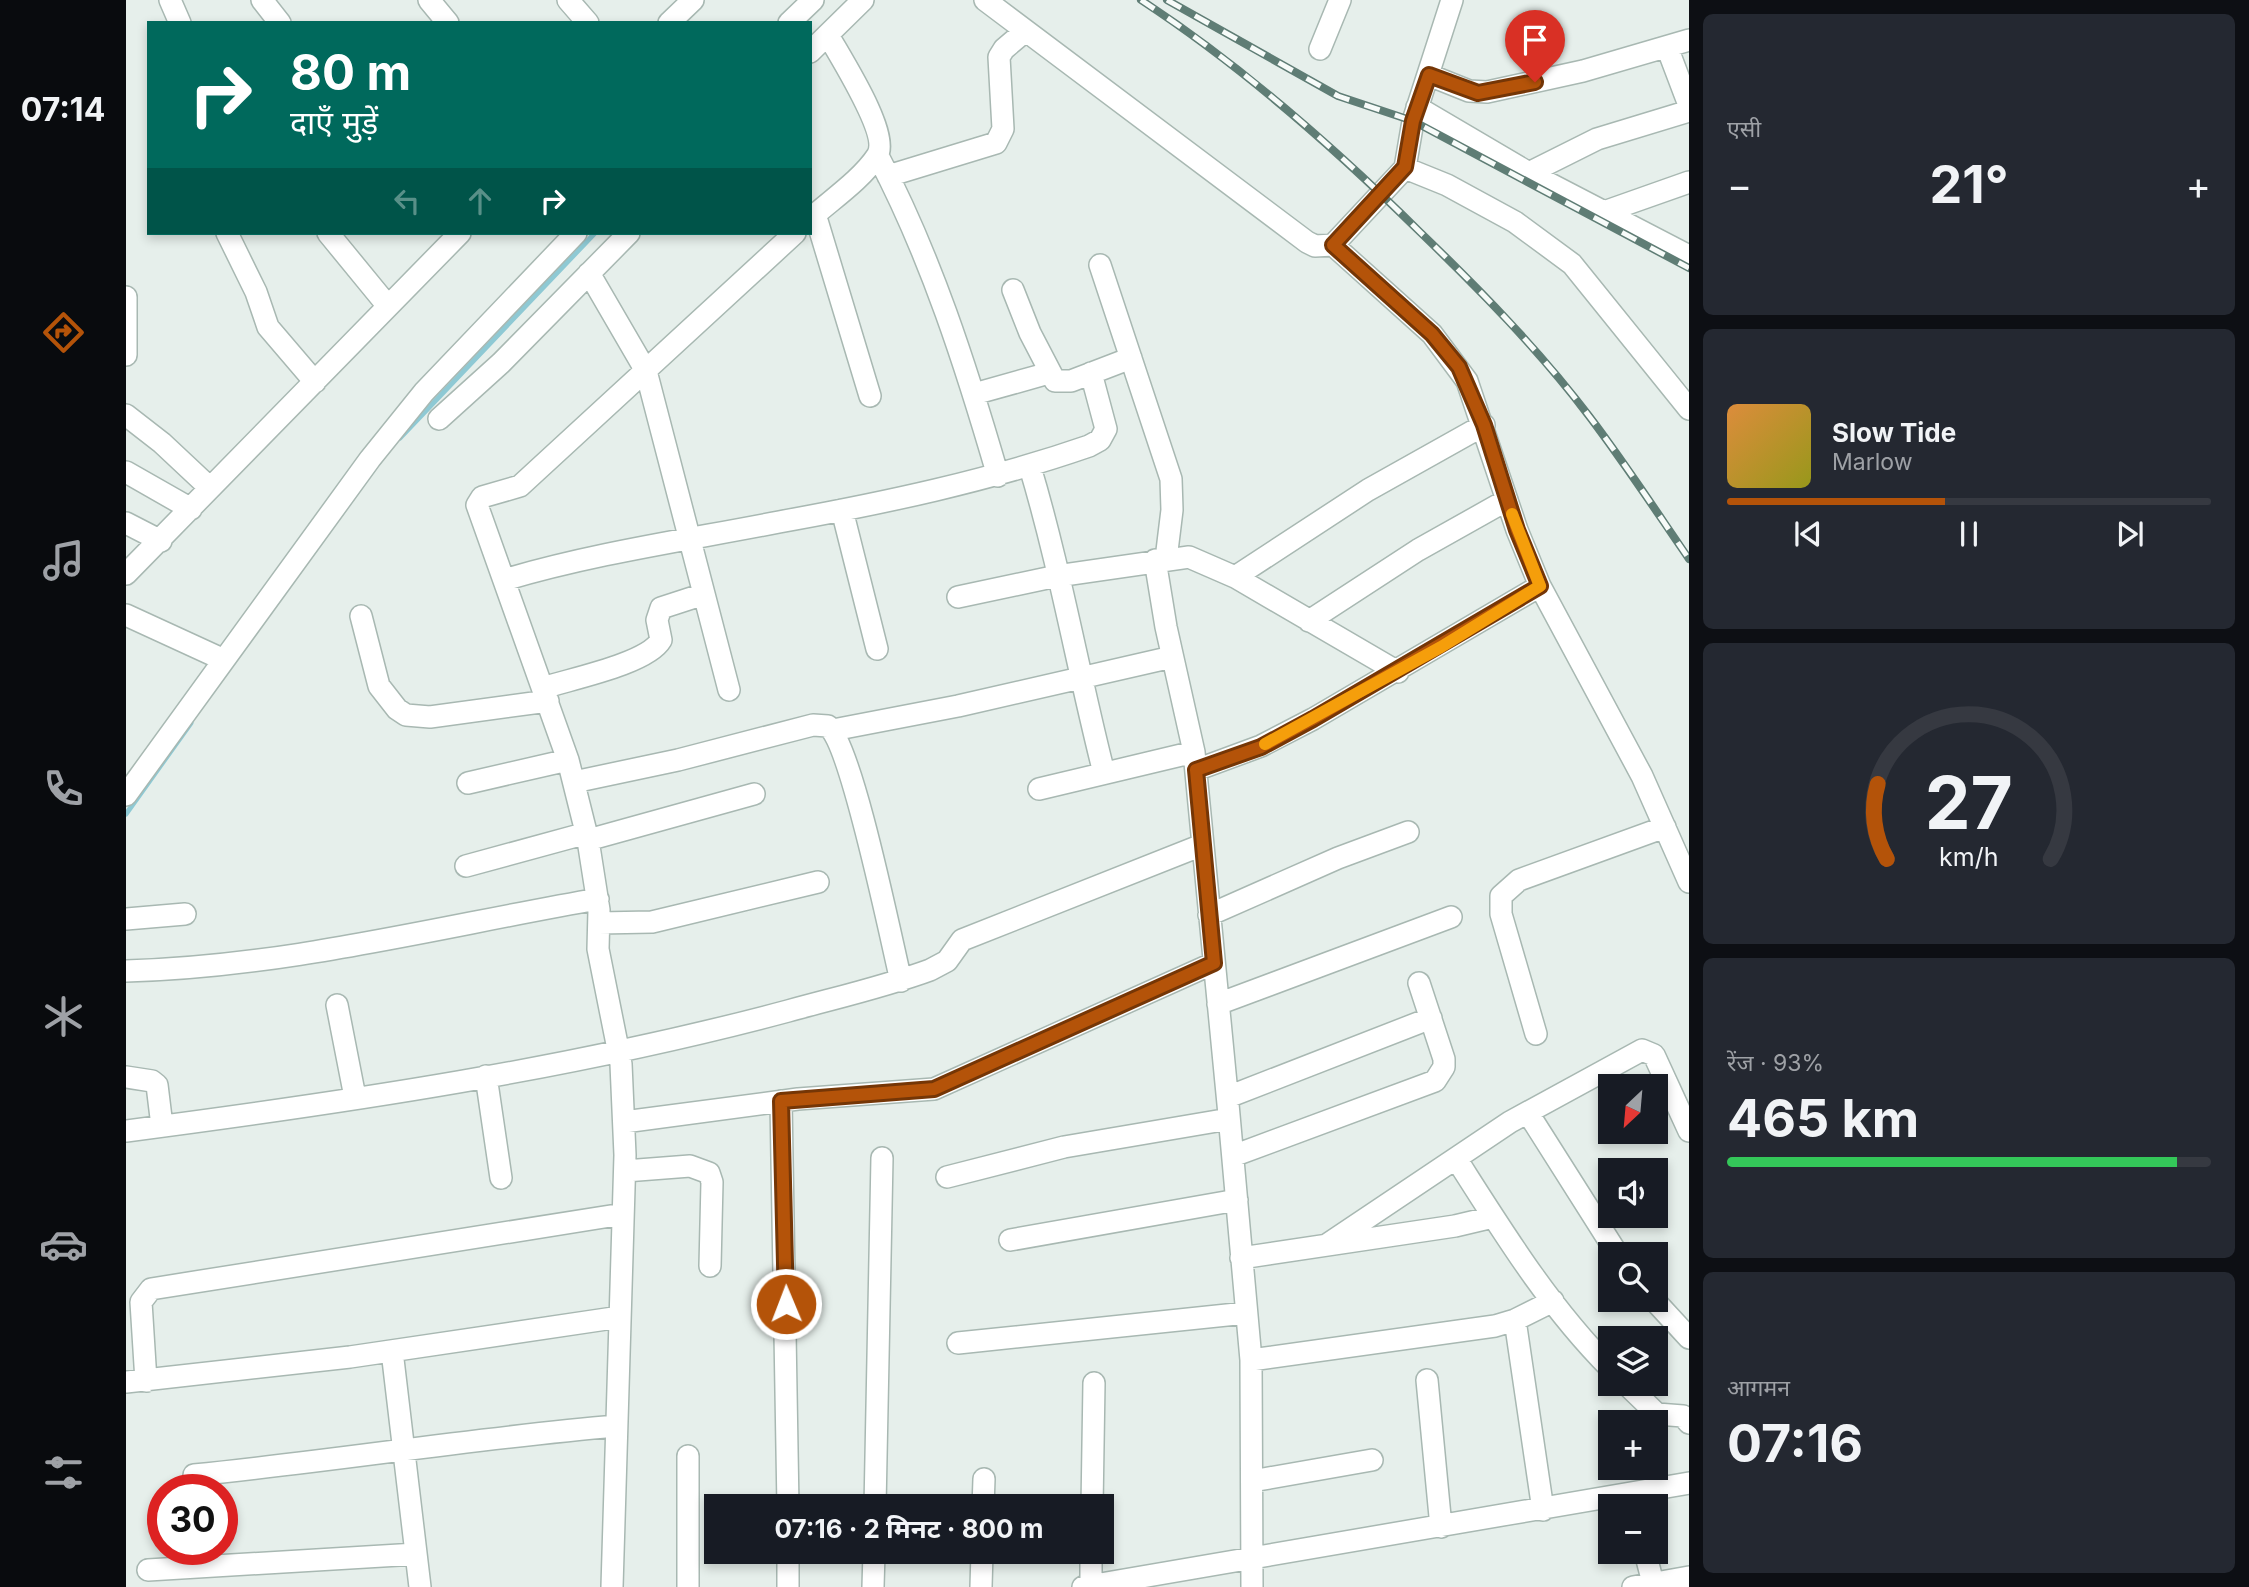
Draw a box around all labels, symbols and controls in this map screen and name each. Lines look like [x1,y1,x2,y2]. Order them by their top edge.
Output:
pin [1505,10,1565,82]
icon: arrive [1516,21,1554,59]
text: 80 m [290,43,411,102]
icon: right [175,49,266,140]
text: 07:14 [21,90,105,129]
text: दाएँ मुड़ें [290,103,378,142]
text: एसी [1727,115,1761,143]
text: 21° [1929,153,2009,216]
text: − [1727,162,1752,208]
text: + [2186,162,2211,208]
icon: left [388,182,426,220]
icon: ahead [461,182,499,220]
icon: right [534,182,572,220]
icon: directions [39,308,88,357]
text: Slow Tide [1832,417,1956,448]
text: Marlow [1832,448,1912,476]
icon: previous [1789,515,1827,553]
icon: pause [1950,515,1988,553]
icon: next [2111,515,2149,553]
icon: music [39,536,88,585]
text: 27 [1925,759,2013,848]
icon: phone [39,764,88,813]
text: km/h [1939,842,1999,872]
icon: climate [39,992,88,1041]
text: रेंज · 93% [1727,1049,1824,1077]
north arrow [1598,1074,1668,1144]
map controls [1598,1074,1668,1564]
text: 465 km [1727,1087,1919,1150]
button: sound [1598,1158,1668,1228]
icon: car [39,1220,88,1269]
button: search [1598,1242,1668,1312]
position arrow [749,1267,823,1341]
button: layers [1598,1326,1668,1396]
text: आगमन [1727,1374,1790,1402]
button: + [1598,1410,1668,1480]
text: 07:16 [1727,1412,1863,1475]
icon: filters [39,1448,88,1497]
speed limit sign: 30 [147,1474,238,1565]
button: − [1598,1494,1668,1564]
text: 07:16 · 2 मिनट · 800 m [774,1513,1044,1544]

